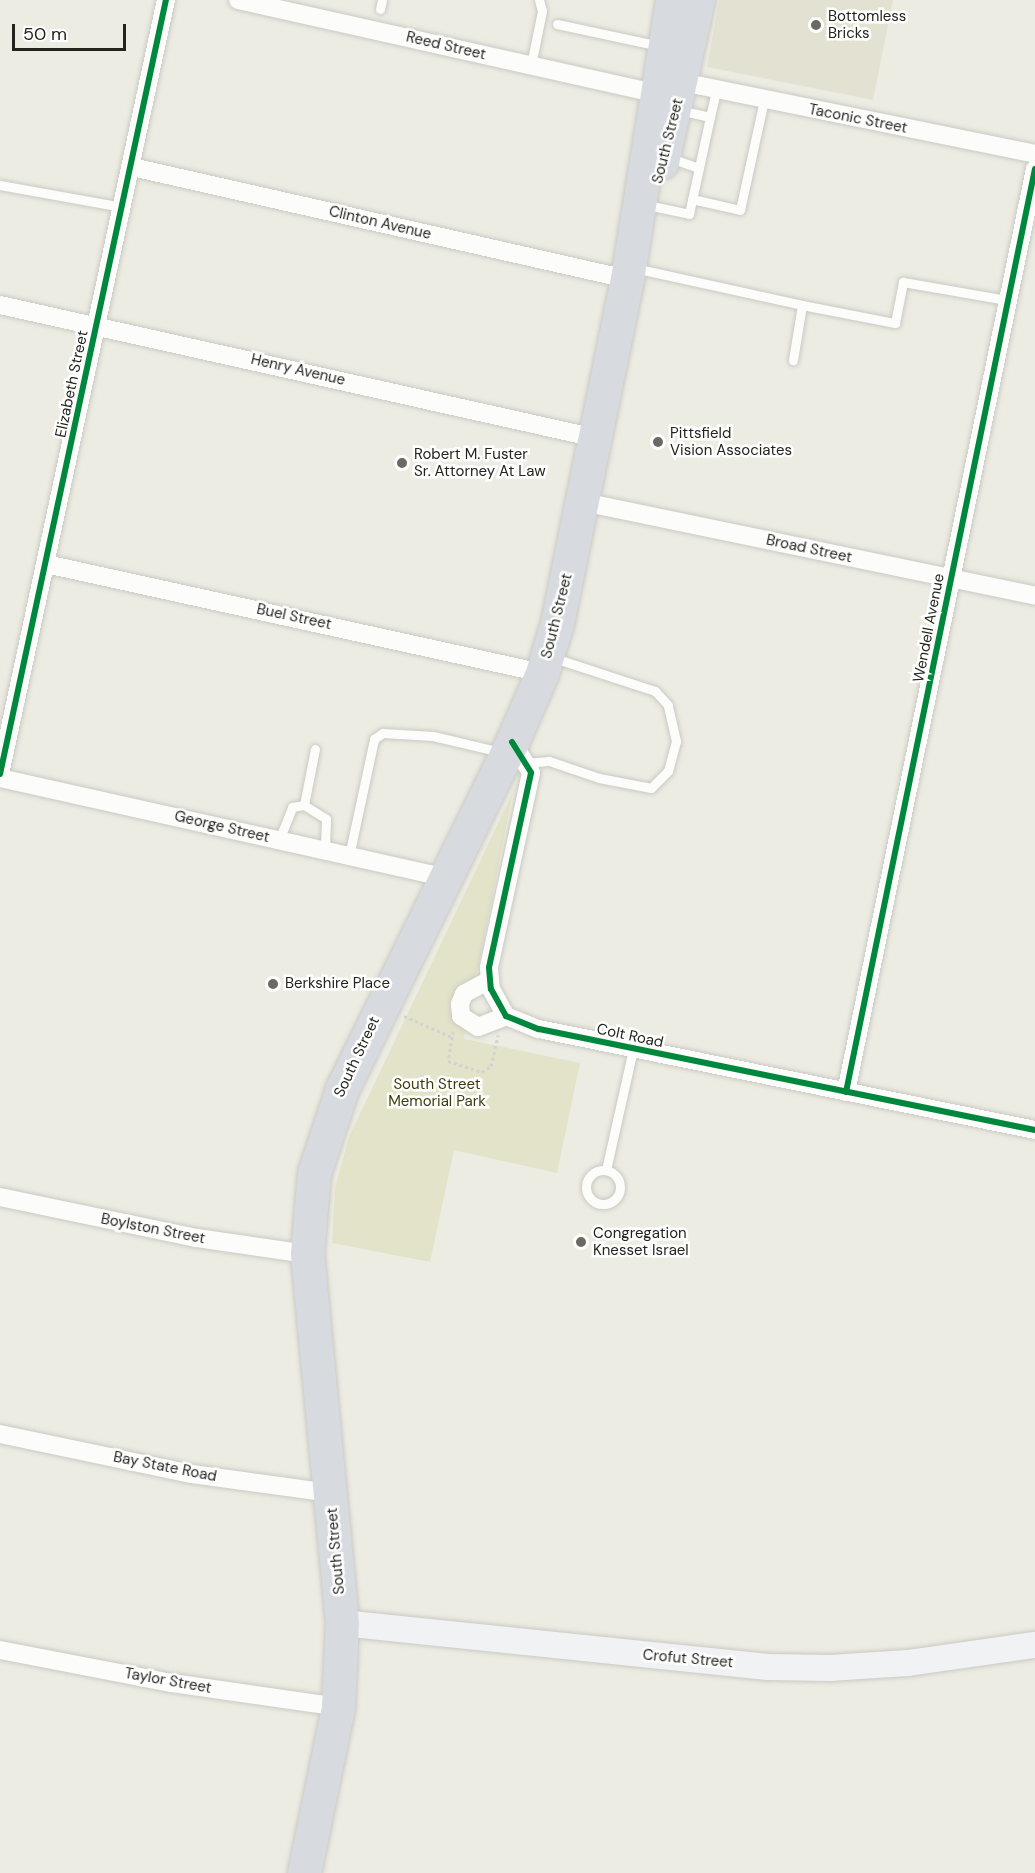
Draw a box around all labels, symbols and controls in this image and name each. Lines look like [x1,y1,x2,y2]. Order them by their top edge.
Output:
place label: Bottomless Bricks [828,7,906,42]
scale bar [15,12,129,50]
marker: Bottomless Bricks [809,18,823,32]
text: 50 m [23,22,67,46]
street label: Reed Street [404,28,488,64]
street label: South Street [649,97,687,185]
street label: Taconic Street [807,101,909,137]
street label: Clinton Avenue [327,202,433,244]
street label: Elizabeth Street [52,329,92,439]
street label: Henry Avenue [249,350,347,390]
place label: Pittsfield Vision Associates [670,424,792,459]
marker: Pittsfield Vision Associates [651,435,665,449]
place label: Robert M. Fuster Sr. Attorney At Law [414,445,546,480]
marker: Robert M. Fuster Sr. Attorney At Law [395,456,409,470]
street label: Broad Street [764,531,854,567]
street label: South Street [538,572,576,660]
street label: Wendell Avenue [910,572,948,684]
street label: Buel Street [255,600,333,634]
street label: George Street [173,807,271,847]
place label: Berkshire Place [285,975,390,993]
marker: Berkshire Place [266,977,280,991]
street label: South Street [330,1014,384,1100]
street label: Colt Road [595,1020,665,1052]
park label: South Street Memorial Park [388,1075,486,1110]
street label: Boylston Street [99,1210,207,1248]
place label: Congregation Knesset Israel [593,1224,689,1259]
marker: Congregation Knesset Israel [574,1235,588,1249]
street label: Bay State Road [112,1448,218,1486]
street label: South Street [323,1507,349,1595]
street label: Crofut Street [642,1646,734,1672]
street label: Taylor Street [123,1665,213,1697]

